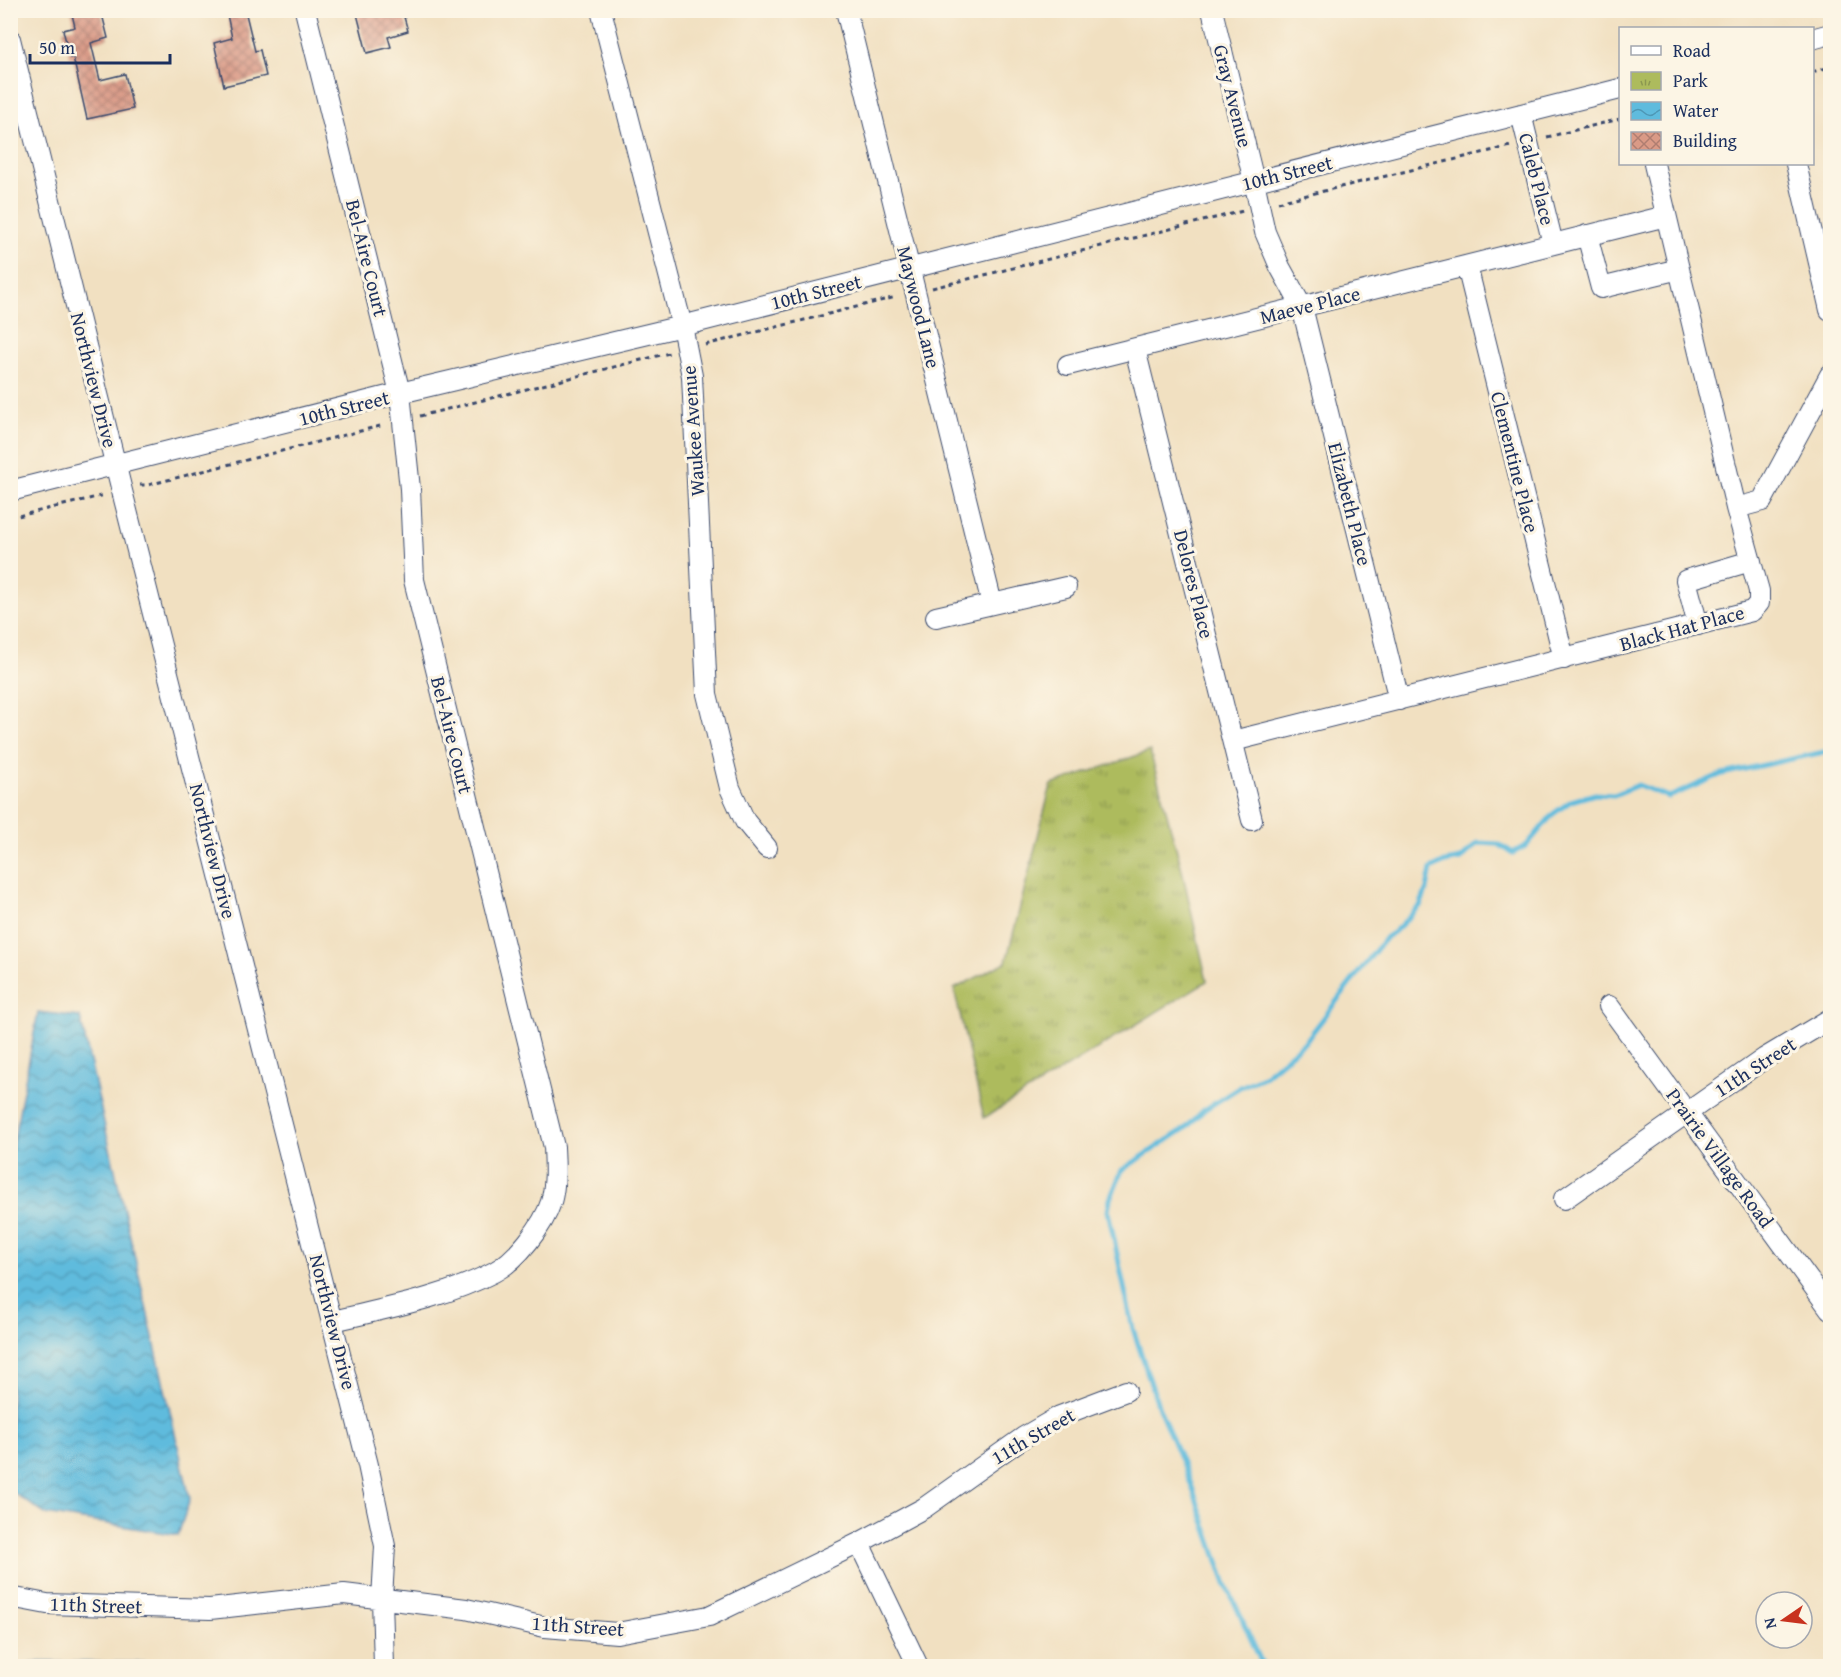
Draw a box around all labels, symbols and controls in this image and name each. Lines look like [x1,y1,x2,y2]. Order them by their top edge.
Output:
scale bar [30,27,170,65]
legend [1619,27,1814,165]
text: 50 m [39,34,75,61]
text: Road [1673,37,1711,64]
street label: Gray Avenue [1207,41,1260,150]
text: Park [1673,67,1709,94]
text: Water [1673,97,1719,124]
text: Building [1673,127,1737,154]
street label: Caleb Place [1512,130,1563,228]
street label: 10th Street [1238,147,1335,198]
street label: Bel-Aire Court [339,196,396,320]
street label: Maywood Lane [890,243,949,371]
street label: 10th Street [767,266,864,317]
street label: Maeve Place [1257,278,1363,331]
street label: Northview Drive [64,309,125,450]
street label: Waukee Avenue [673,365,712,497]
street label: 10th Street [295,382,392,433]
street label: Clementine Place [1484,388,1547,536]
street label: Elizabeth Place [1321,439,1380,569]
street label: Delores Place [1167,526,1222,641]
street label: Black Hat Place [1616,597,1747,658]
street label: Bel-Aire Court [424,673,481,797]
street label: Northview Drive [183,780,244,921]
street label: 11th Street [1708,1029,1801,1104]
street label: Prairie Village Road [1660,1082,1781,1234]
street label: Northview Drive [303,1251,364,1392]
street label: 11th Street [985,1400,1080,1471]
street label: 11th Street [49,1588,143,1621]
north arrow [1754,1590,1814,1650]
street label: 11th Street [531,1608,625,1643]
text: N [1756,1615,1782,1632]

